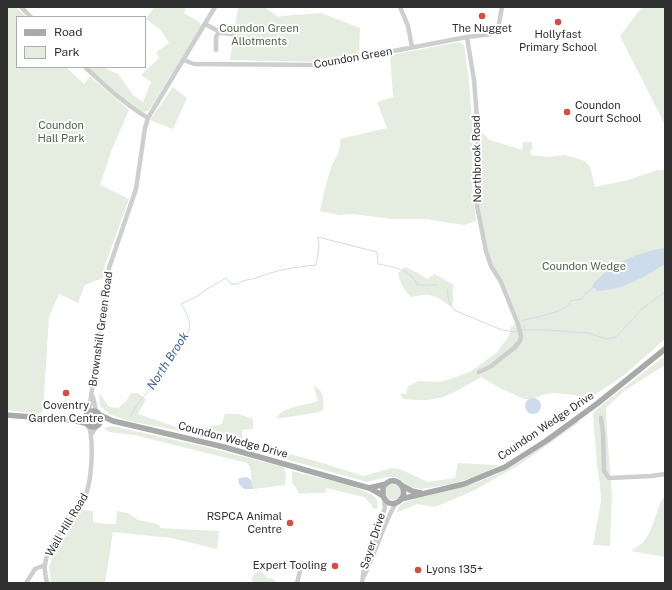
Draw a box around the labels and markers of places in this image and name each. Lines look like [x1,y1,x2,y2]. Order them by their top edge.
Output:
marker: The Nugget [477,11,487,21]
marker: Hollyfast Primary School [553,17,563,27]
place label: The Nugget [452,22,512,36]
place label: Hollyfast Primary School [519,28,597,54]
place label: Coundon Court School [575,99,642,125]
marker: Coundon Court School [562,107,572,117]
marker: Coventry Garden Centre [61,388,71,398]
place label: Coventry Garden Centre [29,399,103,425]
place label: RSPCA Animal Centre [207,510,282,536]
marker: RSPCA Animal Centre [285,518,295,528]
place label: Expert Tooling [253,559,327,573]
marker: Expert Tooling [330,561,340,571]
place label: Lyons 135+ [426,563,483,577]
marker: Lyons 135+ [413,565,423,575]

